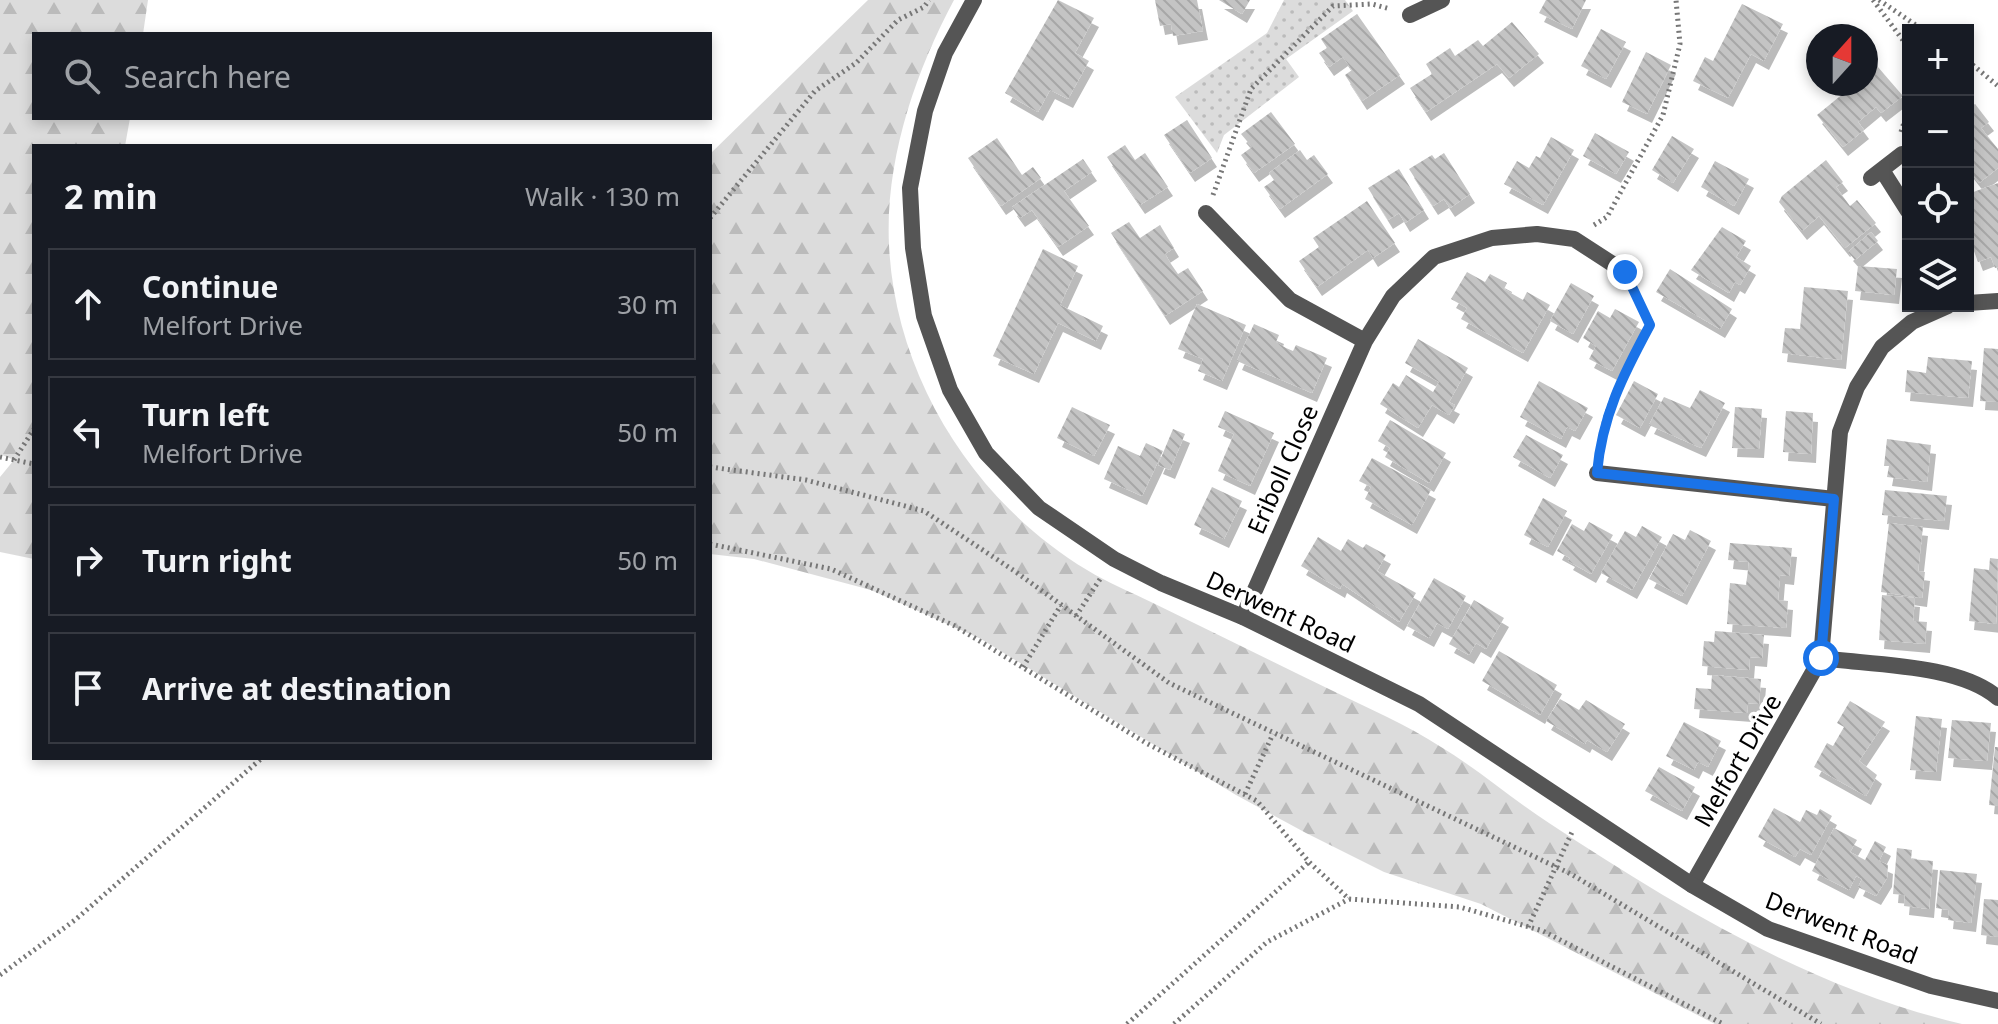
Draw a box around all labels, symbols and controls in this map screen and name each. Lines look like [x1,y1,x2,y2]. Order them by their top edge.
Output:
north arrow [1806,24,1878,96]
map controls [1902,24,1974,312]
button: + [1902,24,1974,96]
search box [32,32,712,120]
icon: search [60,54,104,98]
text: Search here [124,56,291,97]
button: − [1902,96,1974,168]
button: locate [1902,168,1974,240]
text: 2 min [64,173,158,219]
text: Walk · 130 m [525,178,680,214]
button: layers [1902,240,1974,312]
route end [1607,254,1643,290]
text: Continue [142,266,278,307]
icon: ahead [66,282,110,326]
text: 30 m [617,286,678,322]
text: Melfort Drive [142,307,303,343]
text: Turn left [142,394,270,435]
street label: Eriboll Close [1239,399,1325,539]
icon: left [66,410,110,454]
text: 50 m [617,414,678,450]
text: Melfort Drive [142,435,303,471]
icon: right [66,538,110,582]
text: Turn right [142,540,292,581]
text: 50 m [617,542,678,578]
street label: Derwent Road [1201,562,1361,660]
route start [1803,640,1839,676]
icon: arrive [66,666,110,710]
text: Arrive at destination [142,668,452,709]
street label: Melfort Drive [1686,687,1788,833]
street label: Derwent Road [1761,883,1923,971]

